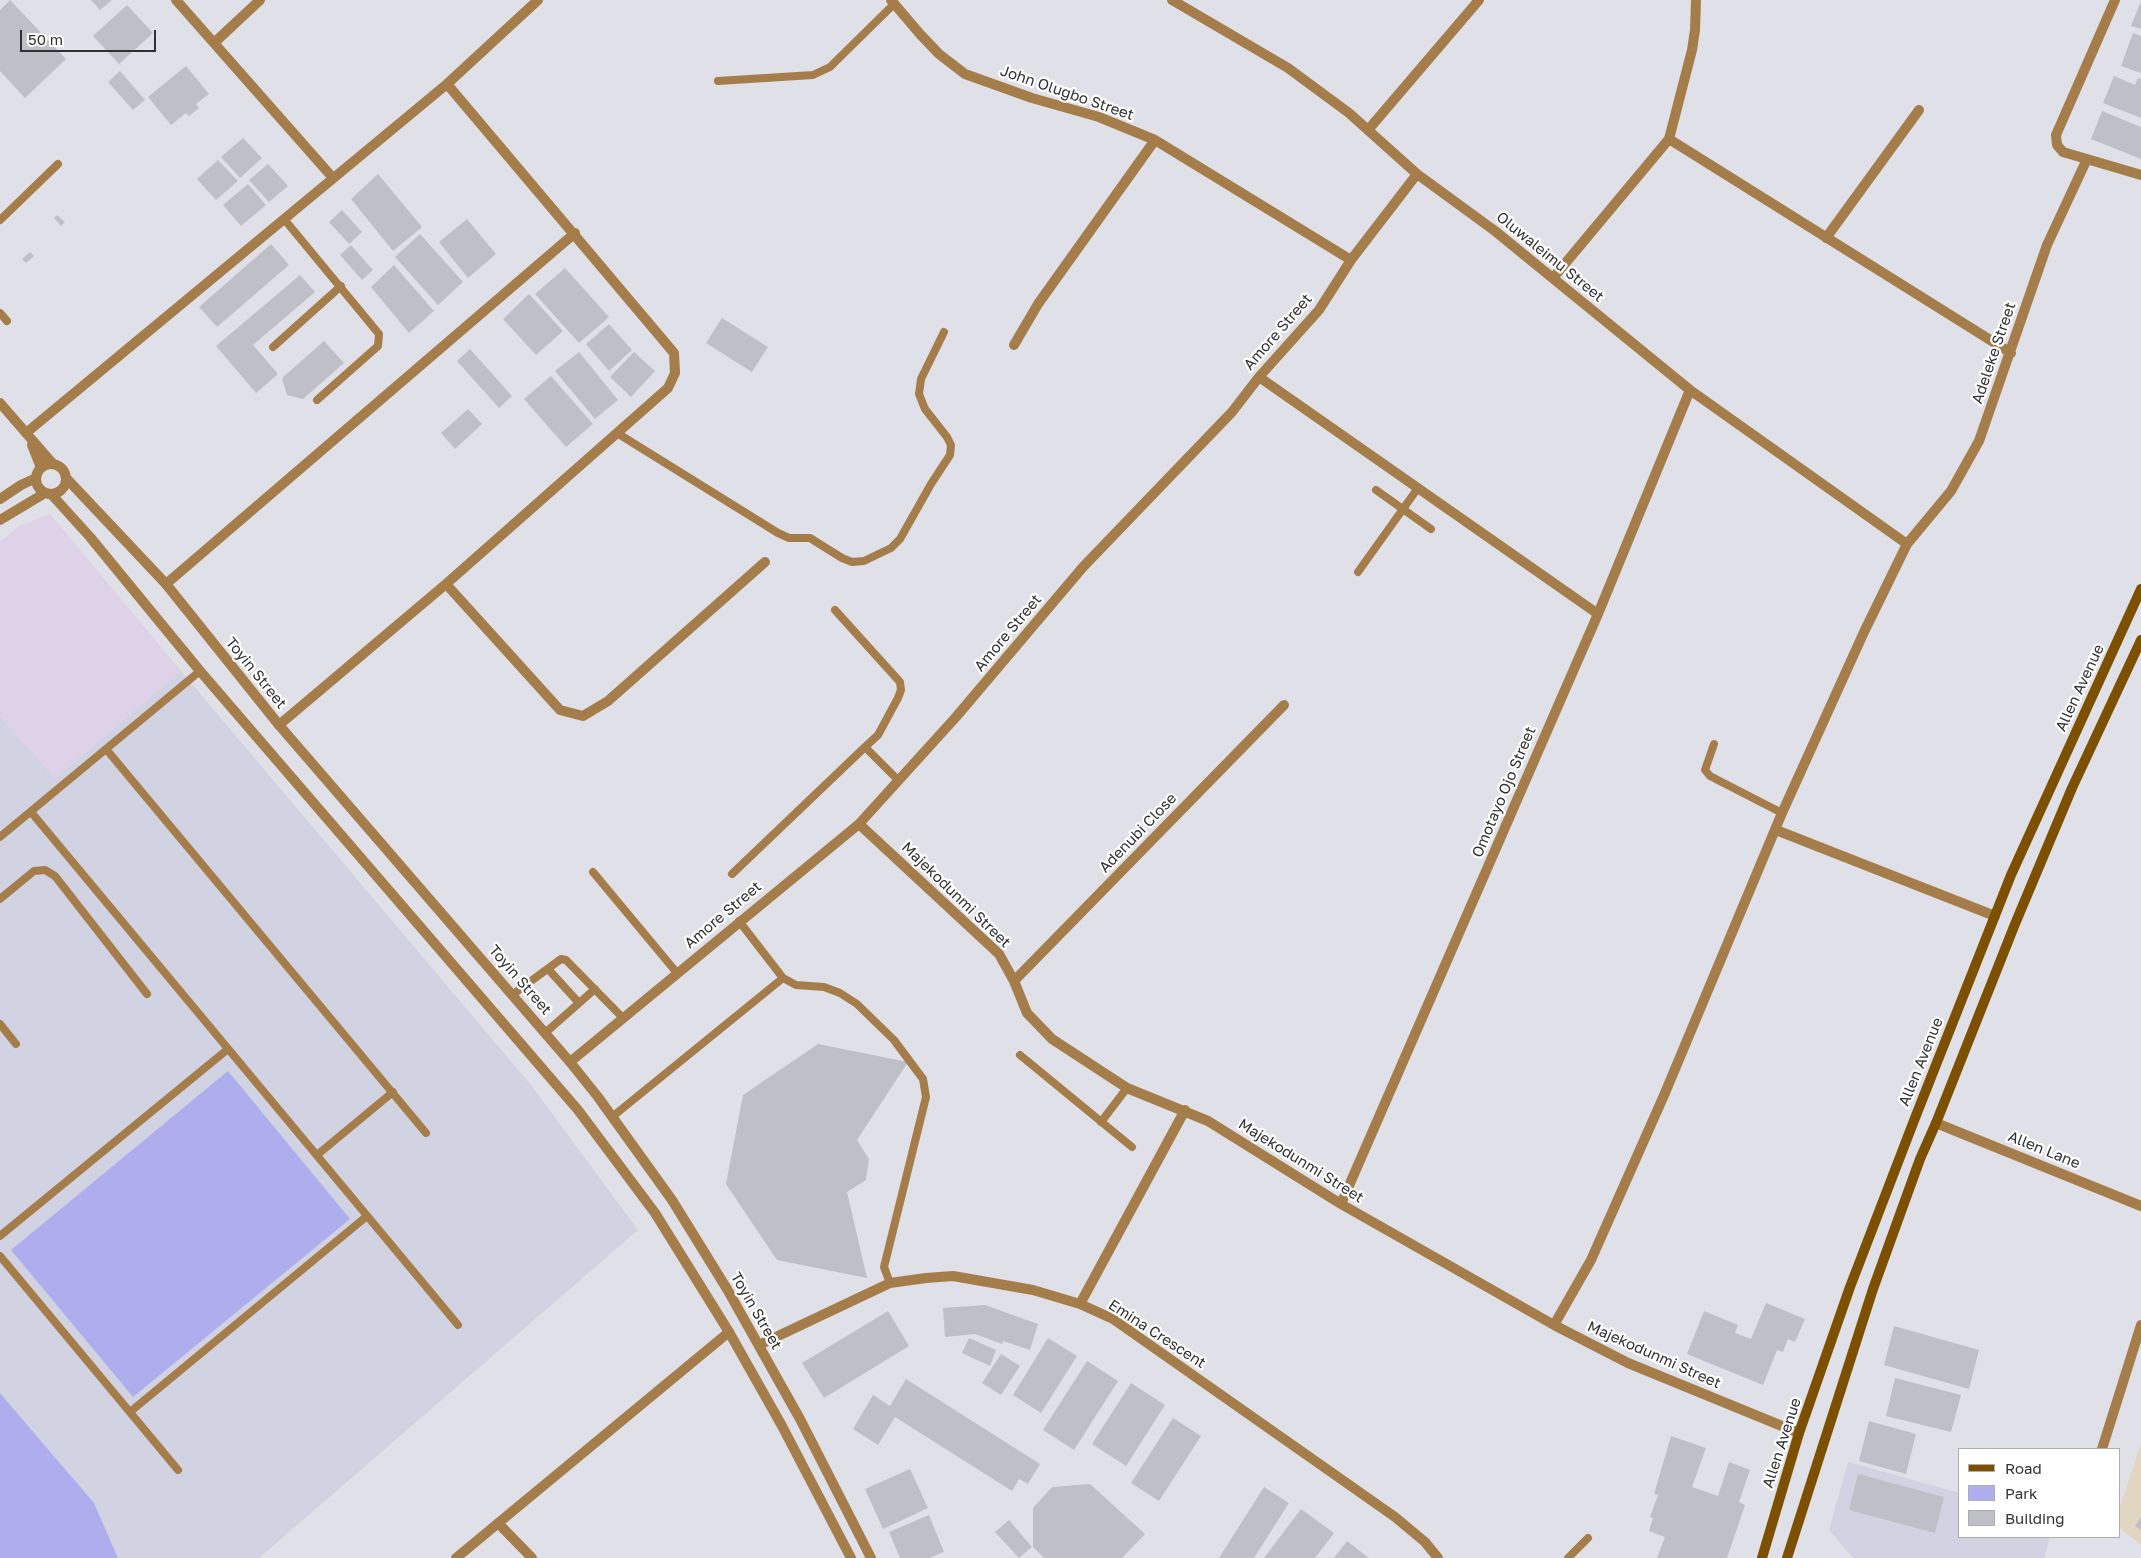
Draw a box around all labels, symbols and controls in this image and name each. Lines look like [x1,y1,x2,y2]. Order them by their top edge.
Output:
scale bar [22,20,159,52]
text: 50 m [28,30,63,48]
street label: John Olugbo Street [998,62,1136,124]
street label: Oluwaleimu Street [1493,208,1607,306]
street label: Amore Street [1240,290,1316,374]
street label: Adeleke Street [1968,300,2020,406]
street label: Amore Street [971,591,1045,675]
street label: Toyin Street [222,634,290,712]
street label: Allen Avenue [2052,642,2108,734]
street label: Omotayo Ojo Street [1468,724,1540,860]
street label: Adenubi Close [1096,789,1180,877]
street label: Majekodunmi Street [898,838,1014,952]
street label: Amore Street [681,878,765,952]
street label: Toyin Street [485,941,555,1019]
street label: Allen Avenue [1895,1015,1947,1109]
street label: Majekodunmi Street [1235,1115,1367,1207]
street label: Allen Lane [2005,1127,2083,1173]
street label: Toyin Street [727,1269,785,1353]
street label: Emina Crescent [1105,1296,1209,1372]
street label: Majekodunmi Street [1584,1317,1724,1393]
street label: Allen Avenue [1759,1396,1805,1490]
legend [1958,1448,2121,1538]
text: Road [2005,1459,2042,1477]
text: Park [2005,1484,2037,1502]
text: Building [2005,1509,2065,1527]

